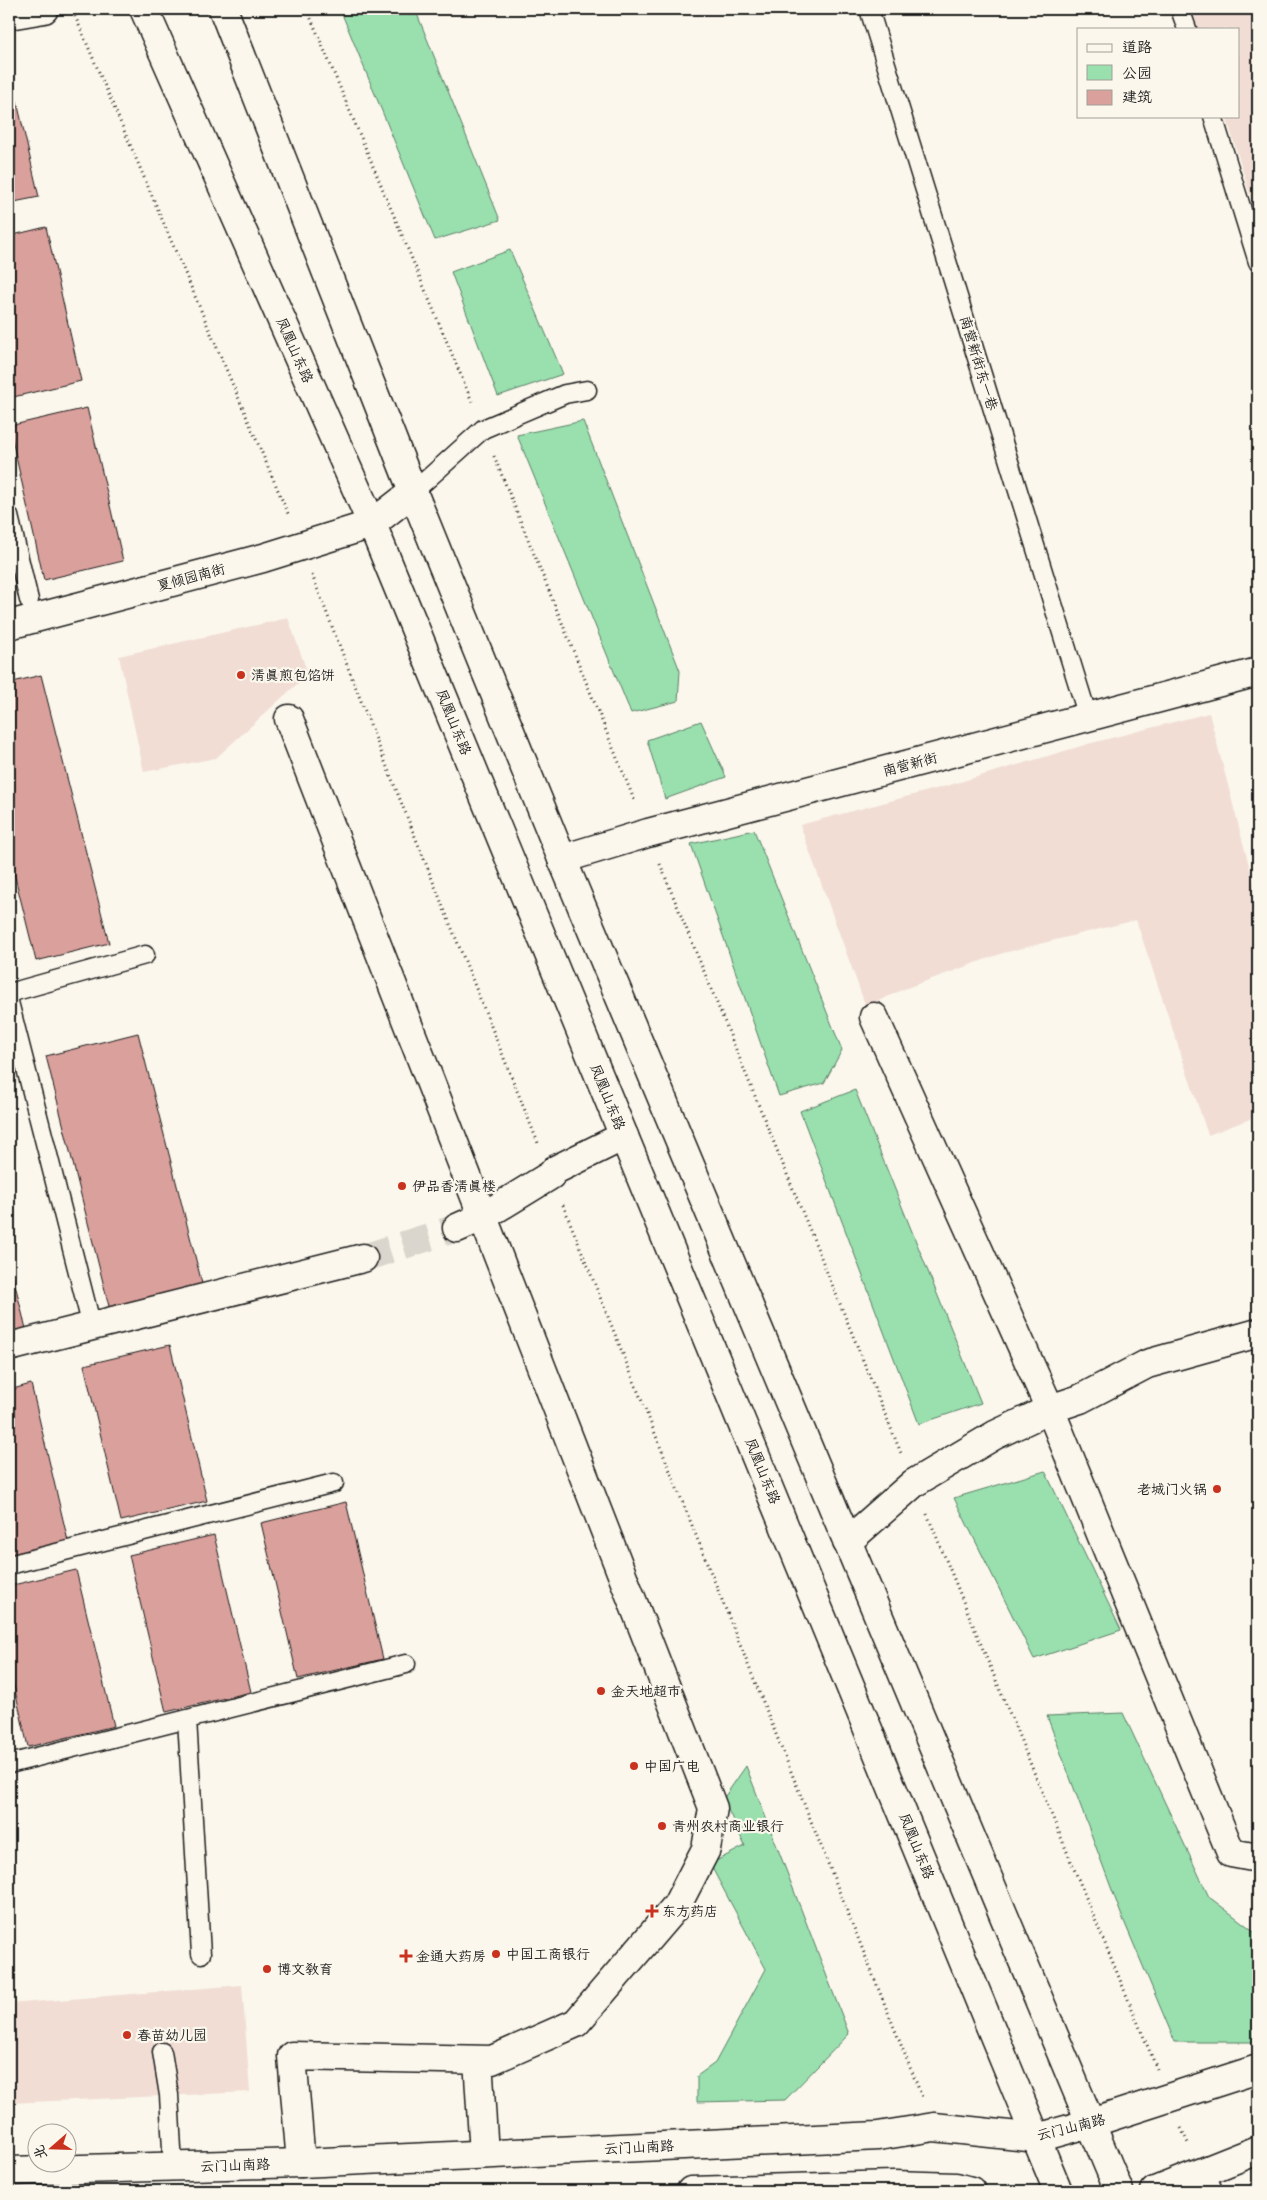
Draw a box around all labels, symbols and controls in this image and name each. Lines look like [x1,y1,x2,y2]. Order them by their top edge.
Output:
legend [1077,28,1240,118]
text: 道路 [1122,38,1152,56]
text: 公园 [1122,64,1152,82]
text: 建筑 [1122,88,1152,106]
street label: 南营新街东一巷 [956,314,1001,413]
street label: 凤凰山东路 [273,315,317,386]
street label: 夏倾园南街 [155,560,227,595]
place label: 清真煎包馅饼 [251,667,335,684]
marker: 清真煎包馅饼 [235,669,247,681]
street label: 凤凰山东路 [433,687,475,758]
street label: 南营新街 [881,749,939,780]
street label: 凤凰山东路 [587,1062,629,1133]
place label: 伊品香清真楼 [412,1178,496,1195]
marker: 伊品香清真楼 [396,1180,408,1192]
street label: 凤凰山东路 [742,1436,784,1507]
place label: 老城门火锅 [1137,1481,1207,1498]
marker: 老城门火锅 [1211,1483,1223,1495]
place label: 金天地超市 [611,1683,681,1700]
marker: 金天地超市 [595,1685,607,1697]
place label: 中国广电 [644,1758,700,1775]
marker: 中国广电 [628,1760,640,1772]
street label: 凤凰山东路 [896,1811,938,1882]
place label: 青州农村商业银行 [672,1818,784,1835]
marker: 青州农村商业银行 [656,1820,668,1832]
place label: 东方药店 [662,1903,718,1920]
marker: 东方药店 [646,1905,658,1917]
place label: 中国工商银行 [506,1946,590,1963]
place label: 金通大药房 [416,1948,486,1965]
marker: 中国工商银行 [490,1948,502,1960]
marker: 金通大药房 [400,1950,412,1962]
place label: 博文教育 [277,1961,333,1978]
marker: 博文教育 [261,1963,273,1975]
place label: 春苗幼儿园 [137,2027,207,2044]
marker: 春苗幼儿园 [121,2029,133,2041]
street label: 云门山南路 [1035,2111,1107,2144]
north arrow [28,2122,78,2172]
street label: 云门山南路 [604,2137,674,2158]
text: 北 [30,2143,51,2162]
street label: 云门山南路 [200,2156,270,2175]

